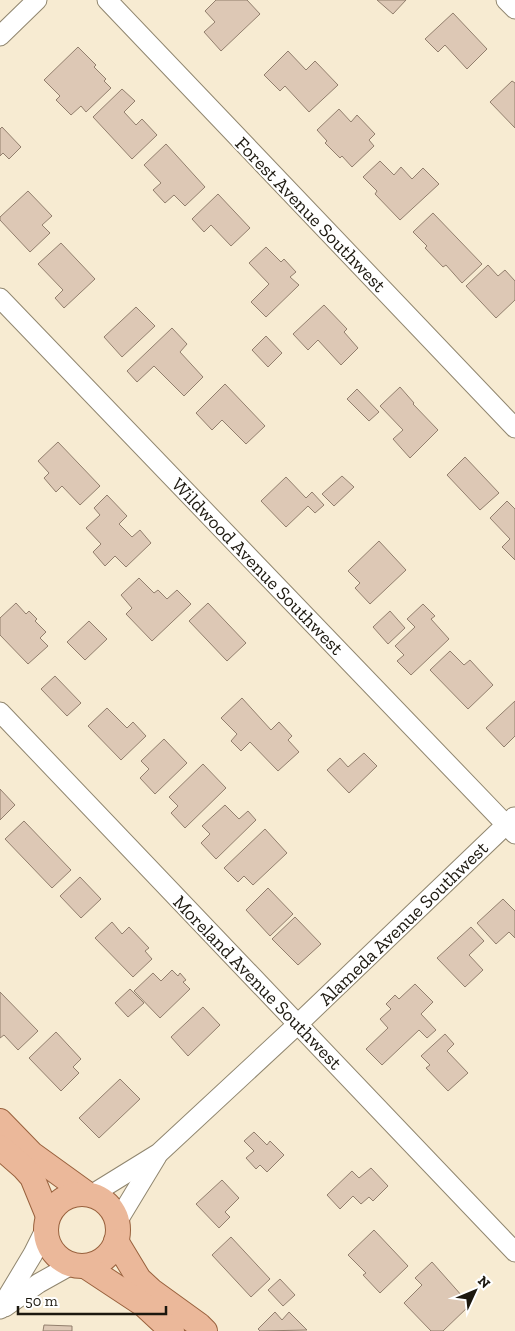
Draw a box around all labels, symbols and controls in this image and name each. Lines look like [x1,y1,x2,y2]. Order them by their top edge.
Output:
street label: Forest Avenue Southwest [230,132,391,297]
street label: Wildwood Avenue Southwest [167,473,348,660]
street label: Alameda Avenue Southwest [314,837,493,1010]
street label: Moreland Avenue Southwest [168,890,347,1074]
north arrow [450,1266,500,1316]
text: N [474,1273,494,1292]
scale bar [18,1284,165,1316]
text: 50 m [25,1292,58,1310]

